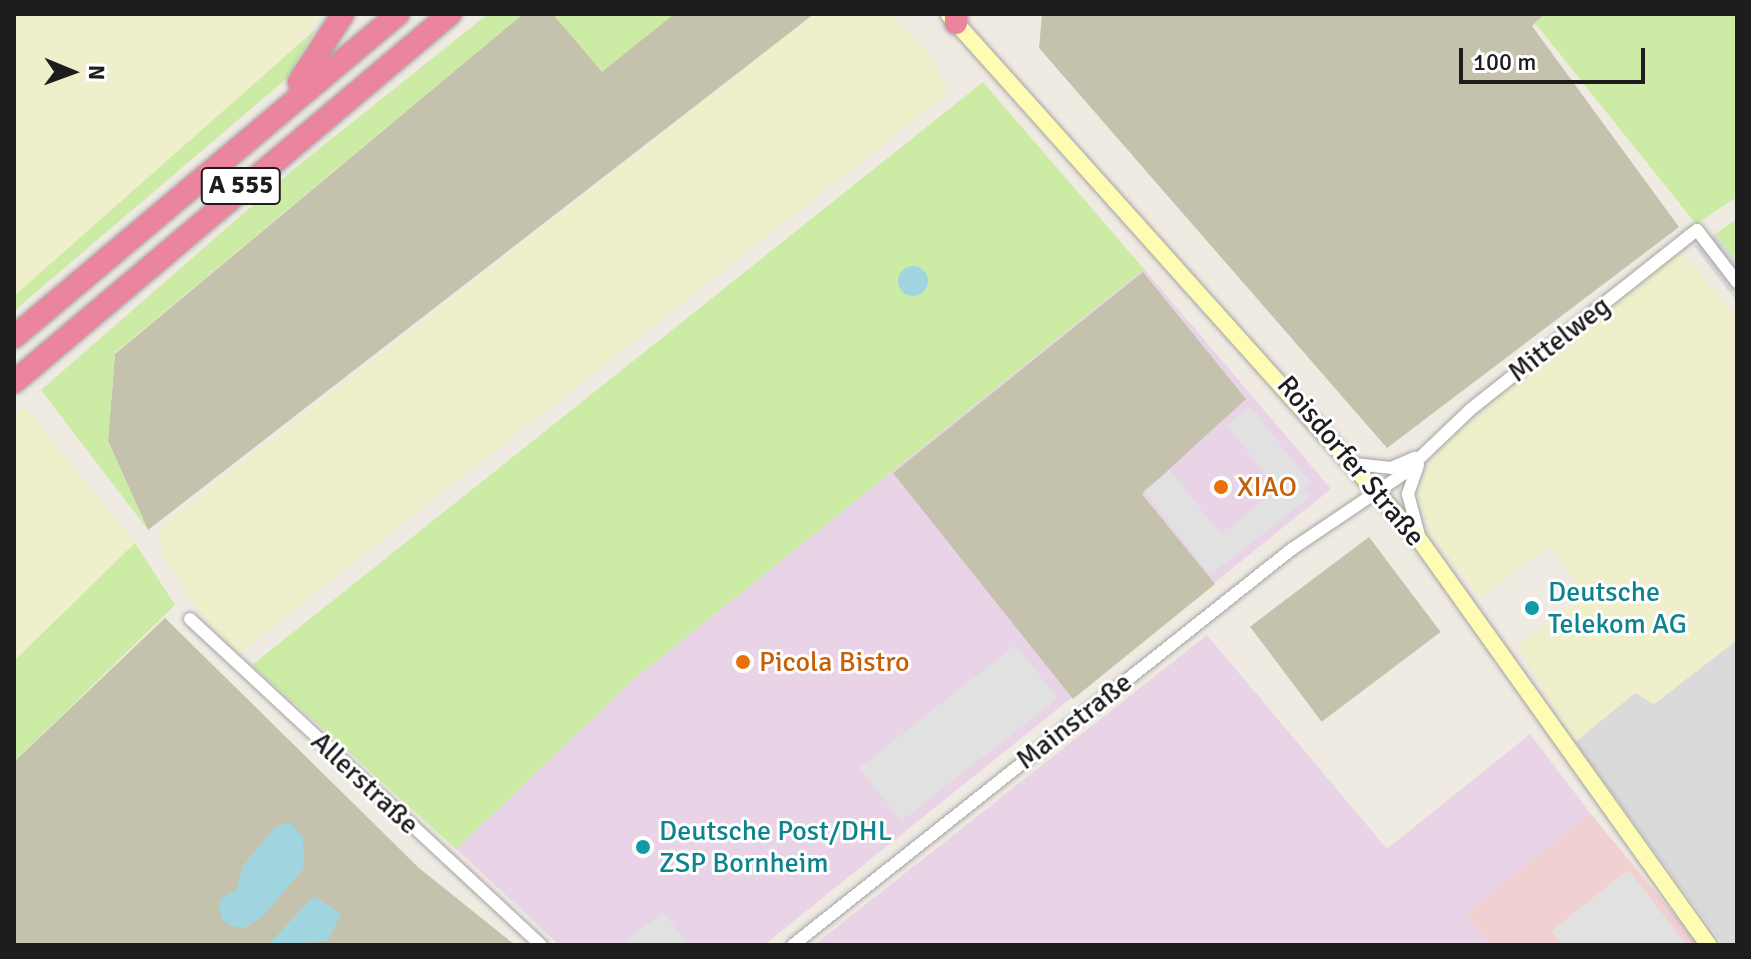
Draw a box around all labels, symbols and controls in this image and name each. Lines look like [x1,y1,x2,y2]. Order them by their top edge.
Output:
north arrow [32,32,112,112]
scale bar [1463,32,1649,82]
text: 100 m [1473,47,1536,77]
text: N [83,65,110,80]
road number: A 555 [199,164,283,208]
street label: Mittelweg [1501,289,1617,389]
street label: Roisdorfer Straße [1270,369,1432,553]
place label: XIAO [1237,470,1297,504]
marker: XIAO [1212,478,1230,496]
place label: Deutsche Telekom AG [1548,575,1687,641]
marker: Deutsche Telekom AG [1523,599,1541,617]
place label: Picola Bistro [759,645,910,679]
marker: Picola Bistro [734,653,752,671]
street label: Mainstraße [1009,665,1139,777]
street label: Allerstraße [304,725,426,841]
place label: Deutsche Post/DHL ZSP Bornheim [659,814,892,880]
marker: Deutsche Post/DHL ZSP Bornheim [634,838,652,856]

